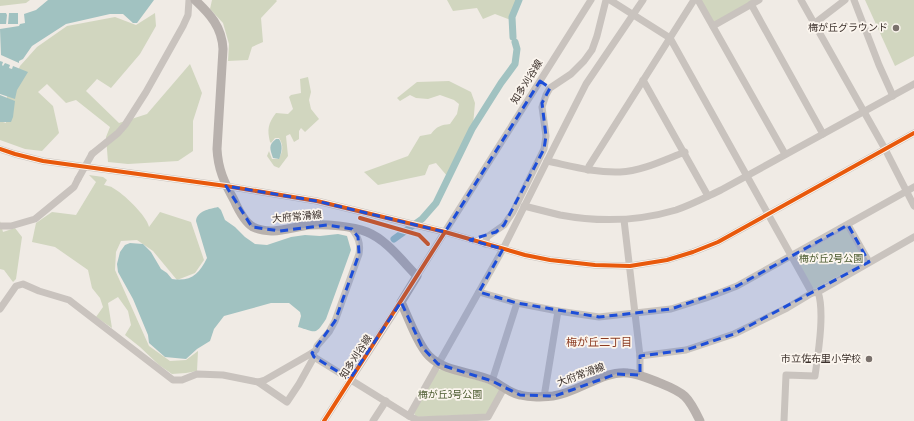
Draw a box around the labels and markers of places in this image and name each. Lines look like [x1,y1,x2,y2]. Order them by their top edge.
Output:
place label: 梅が丘グラウンド [808,22,888,34]
marker: 梅が丘グラウンド [891,23,901,33]
place label: 市立佐布里小学校 [781,353,861,365]
marker: 市立佐布里小学校 [864,354,874,364]

